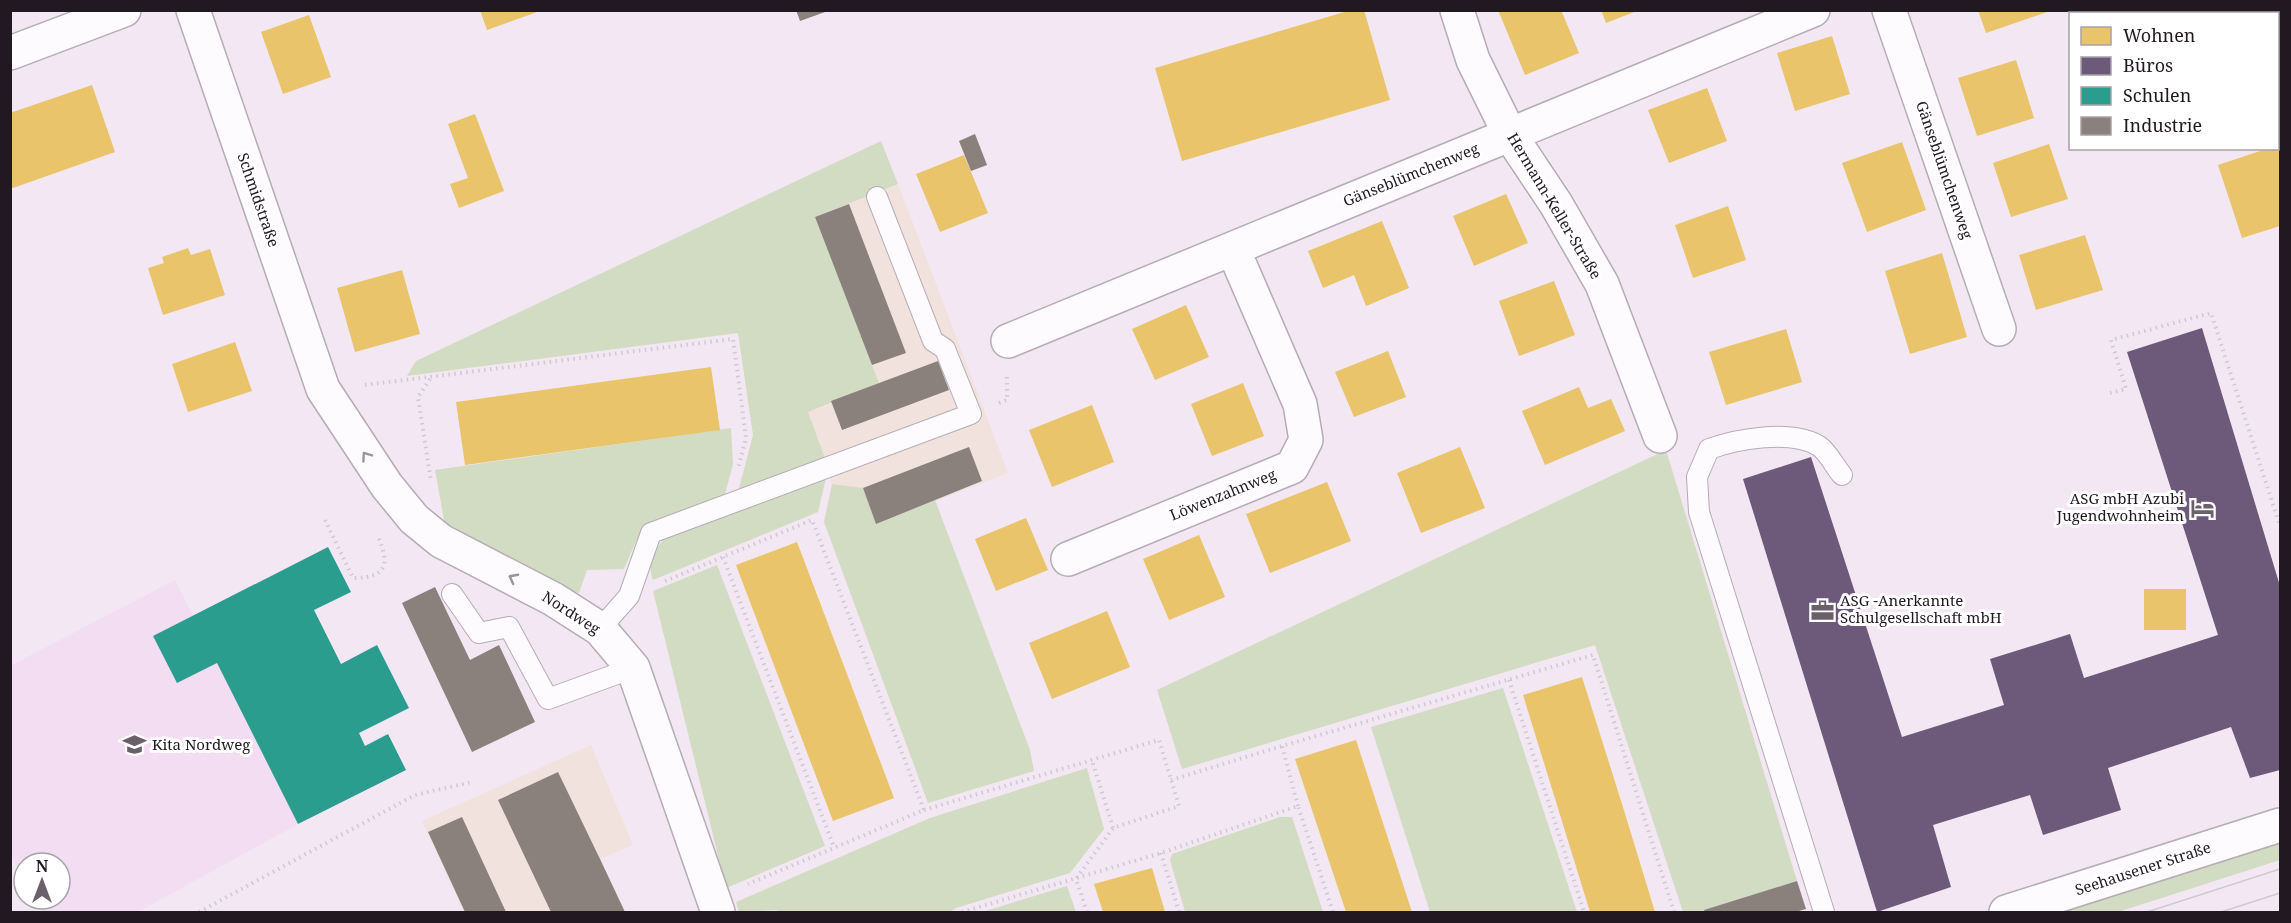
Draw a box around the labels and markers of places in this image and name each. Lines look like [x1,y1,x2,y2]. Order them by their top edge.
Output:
place label: ASG mbH Azubi Jugendwohnheim [2056,488,2184,525]
hotel icon: ASG mbH Azubi Jugendwohnheim [2189,495,2215,521]
place label: ASG -Anerkannte Schulgesellschaft mbH [1840,590,2002,627]
office icon: ASG -Anerkannte Schulgesellschaft mbH [1809,597,1835,623]
school or university icon: Kita Nordweg [121,732,147,758]
place label: Kita Nordweg [152,734,250,754]

